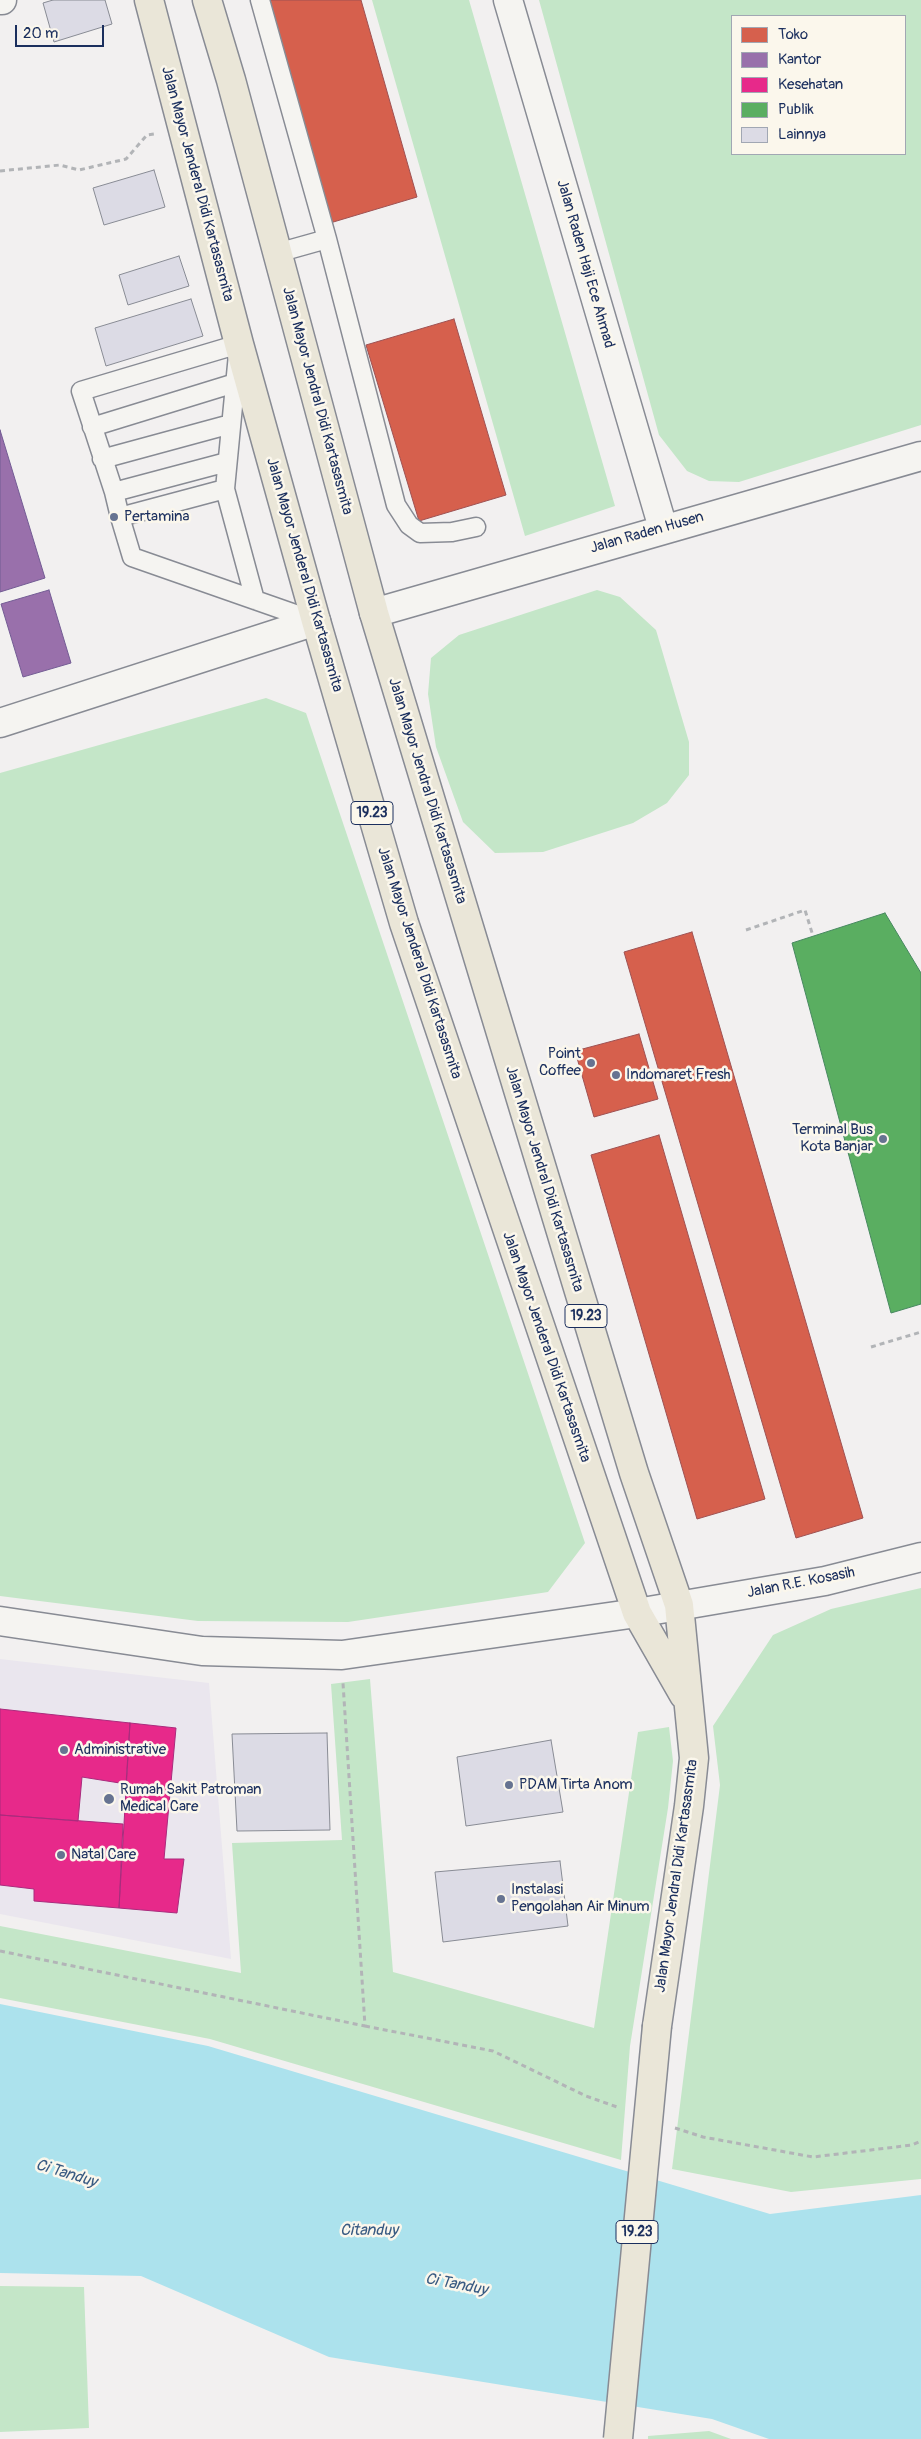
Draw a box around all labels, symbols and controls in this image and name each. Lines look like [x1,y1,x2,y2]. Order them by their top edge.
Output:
scale bar [18,15,106,47]
legend [731,15,906,155]
text: 20 m [23,24,58,43]
text: Toko [778,25,808,44]
text: Kantor [778,50,821,69]
street label: Jalan Mayor Jenderal Didi Kartasasmita [157,64,237,304]
text: Kesehatan [778,75,843,94]
text: Publik [778,100,814,119]
text: Lainnya [778,125,826,144]
street label: Jalan Raden Haji Ece Ahmad [552,178,618,350]
street label: Jalan Mayor Jendral Didi Kartasasmita [278,285,356,517]
street label: Jalan Mayor Jenderal Didi Kartasasmita [262,456,346,694]
place label: Pertamina [124,508,189,526]
street label: Jalan Raden Husen [588,508,706,558]
marker: Pertamina [108,511,120,523]
street label: Jalan Mayor Jendral Didi Kartasasmita [384,676,470,906]
road number: 19.23 [351,801,393,824]
street label: Jalan Mayor Jenderal Didi Kartasasmita [373,845,465,1081]
place label: Point Coffee [539,1045,581,1080]
marker: Point Coffee [585,1057,597,1069]
street label: Jalan Mayor Jendral Didi Kartasasmita [501,1064,587,1294]
place label: Indomaret Fresh [626,1066,731,1084]
marker: Indomaret Fresh [610,1069,622,1081]
place label: Terminal Bus Kota Banjar [792,1121,873,1156]
marker: Terminal Bus Kota Banjar [877,1133,889,1145]
street label: Jalan Mayor Jenderal Didi Kartasasmita [498,1229,594,1465]
road number: 19.23 [565,1304,607,1328]
street label: Jalan R.E. Kosasih [746,1564,856,1602]
place label: Administrative [74,1741,166,1759]
marker: Administrative [58,1744,70,1756]
street label: Jalan Mayor Jendral Didi Kartasasmita [652,1758,702,1994]
place label: PDAM Tirta Anom [519,1776,633,1794]
marker: PDAM Tirta Anom [503,1779,515,1791]
place label: Rumah Sakit Patroman Medical Care [120,1781,262,1816]
marker: Rumah Sakit Patroman Medical Care [102,1792,116,1806]
place label: Natal Care [71,1846,136,1864]
marker: Natal Care [55,1849,67,1861]
place label: Instalasi Pengolahan Air Minum [511,1881,650,1916]
marker: Instalasi Pengolahan Air Minum [495,1893,507,1905]
water label: Ci Tanduy [33,2156,99,2192]
road number: 19.23 [616,2220,658,2244]
water label: Citanduy [340,2221,398,2241]
water label: Ci Tanduy [423,2270,489,2300]

